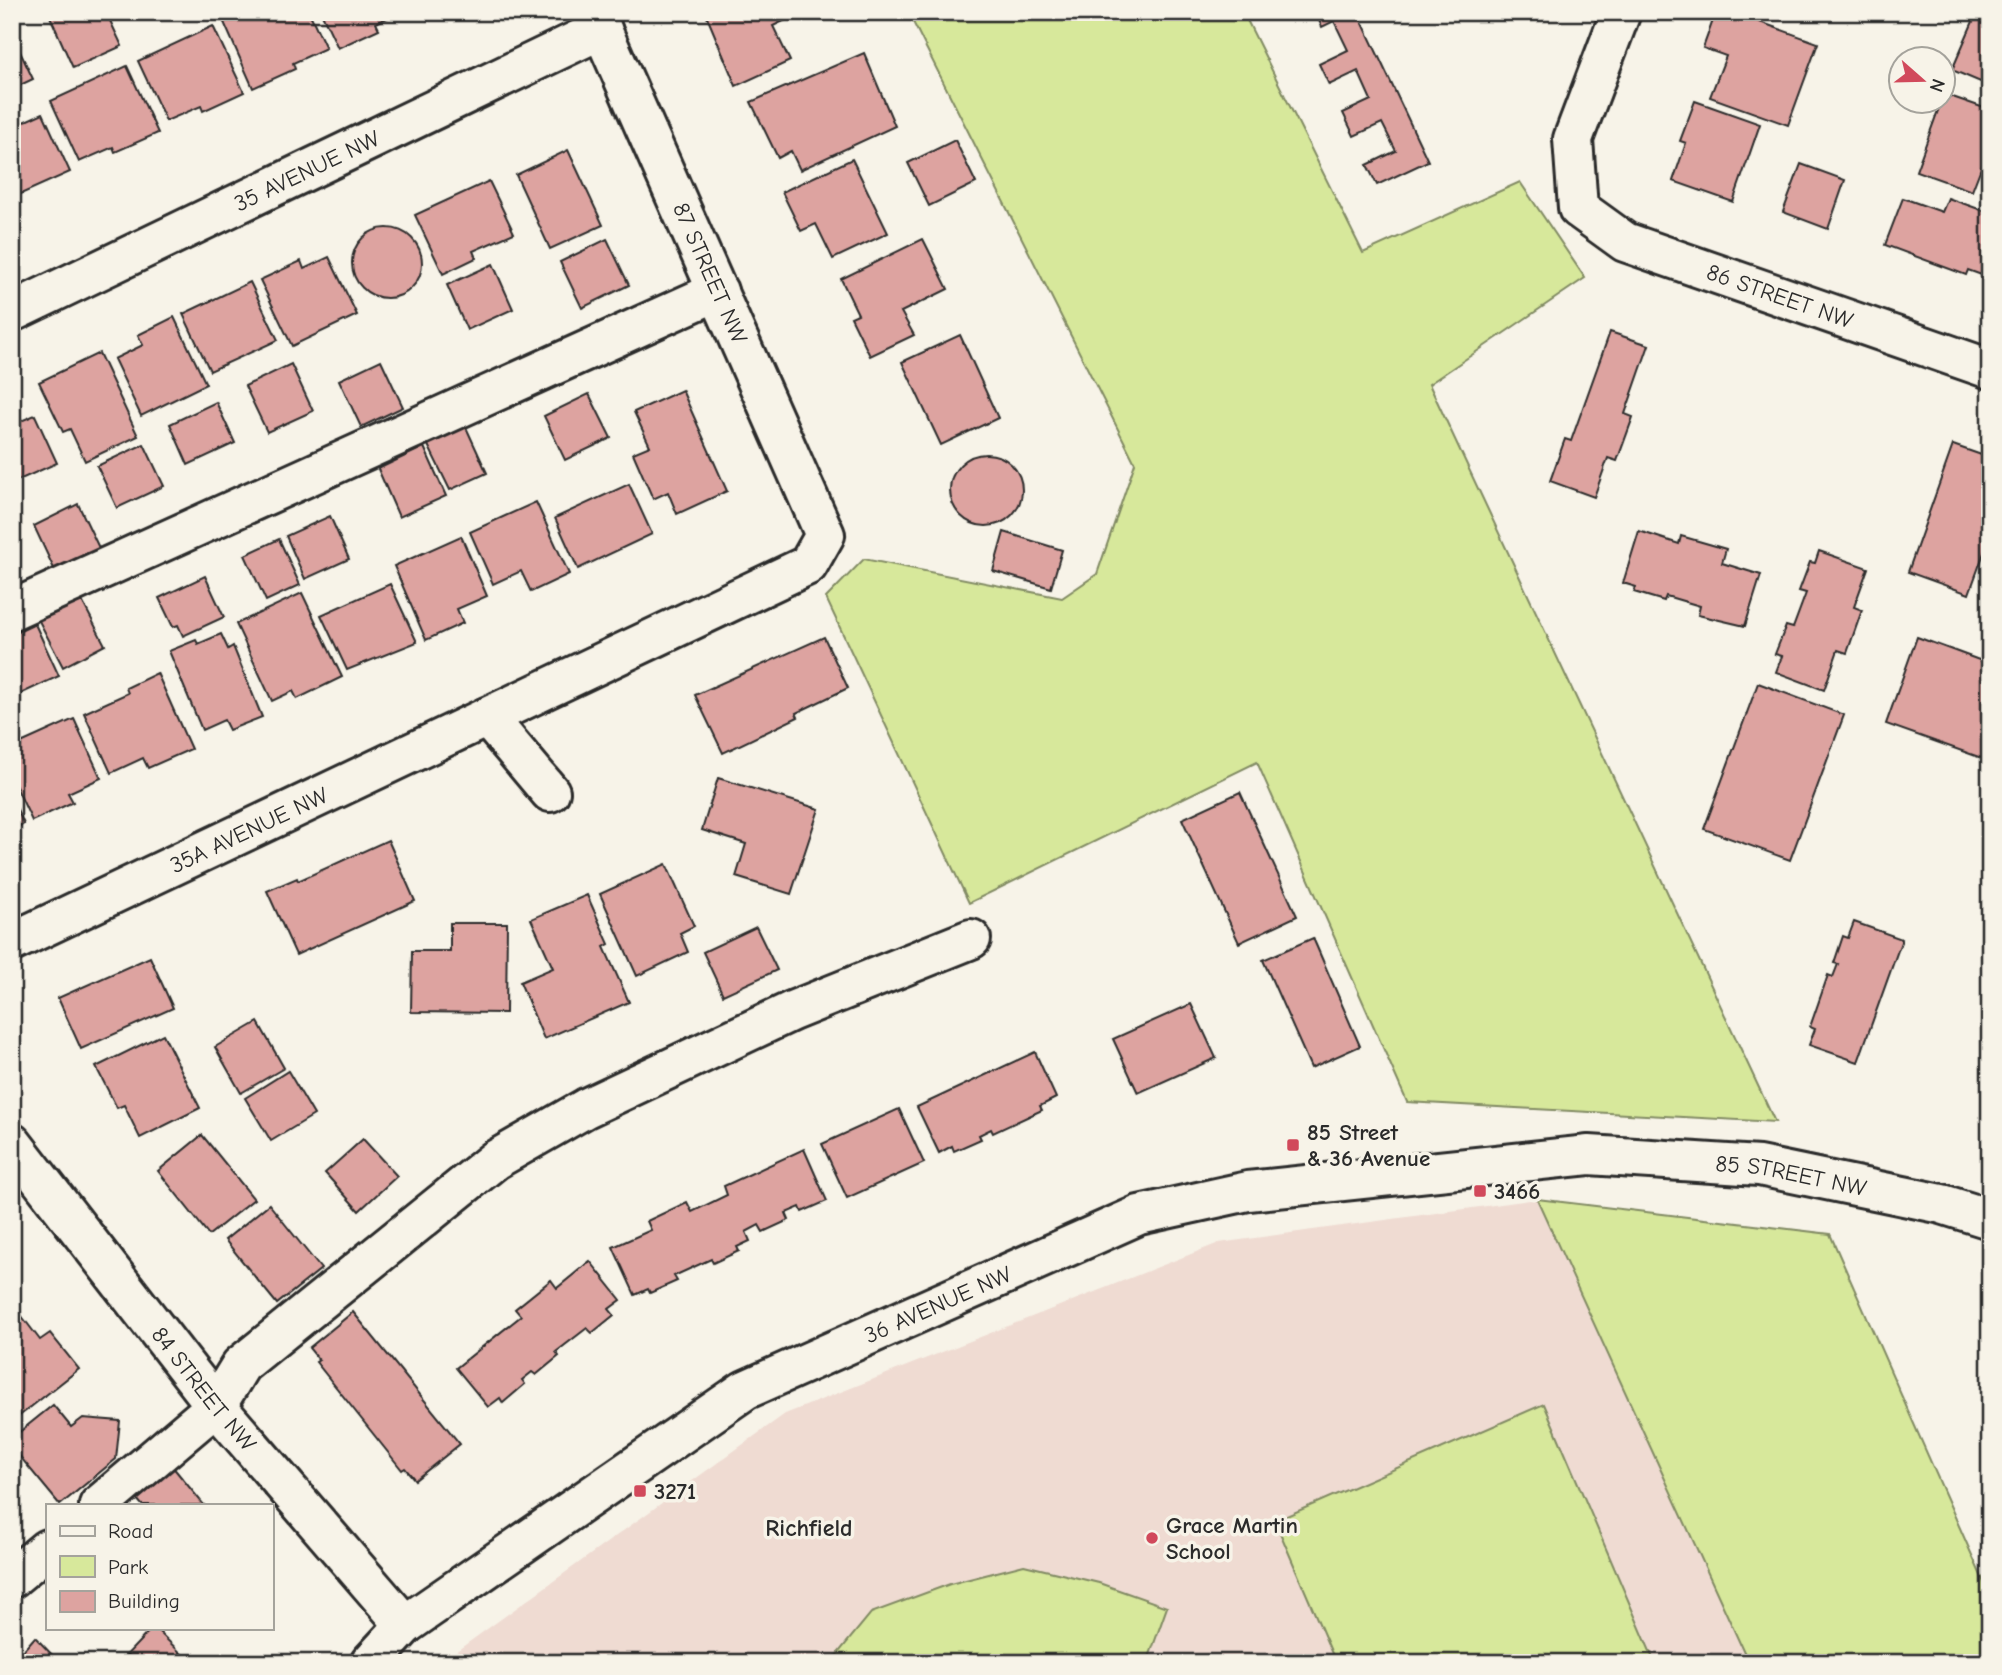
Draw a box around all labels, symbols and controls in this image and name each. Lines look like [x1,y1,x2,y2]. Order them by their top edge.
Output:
north arrow [1886,46,1956,116]
text: N [1925,76,1949,95]
street label: 35 AVENUE NW [230,124,384,217]
street label: 87 STREET NW [667,198,753,348]
street label: 86 STREET NW [1703,258,1857,334]
street label: 35A AVENUE NW [166,781,332,879]
place label: 85 Street & 36 Avenue [1307,1119,1430,1172]
marker: 85 Street & 36 Avenue [1285,1137,1301,1153]
street label: 85 STREET NW [1715,1150,1869,1202]
place label: 3466 [1494,1178,1540,1205]
marker: 3466 [1472,1183,1488,1199]
street label: 36 AVENUE NW [860,1260,1016,1349]
street label: 84 STREET NW [146,1321,262,1456]
place label: 3271 [654,1478,696,1505]
marker: 3271 [632,1483,648,1499]
legend [46,1504,273,1630]
place label: Grace Martin School [1166,1512,1298,1565]
district label: Richfield [765,1514,853,1542]
text: Road [108,1519,153,1543]
marker: Grace Martin School [1144,1530,1160,1546]
text: Park [108,1555,148,1579]
text: Building [108,1589,180,1613]

